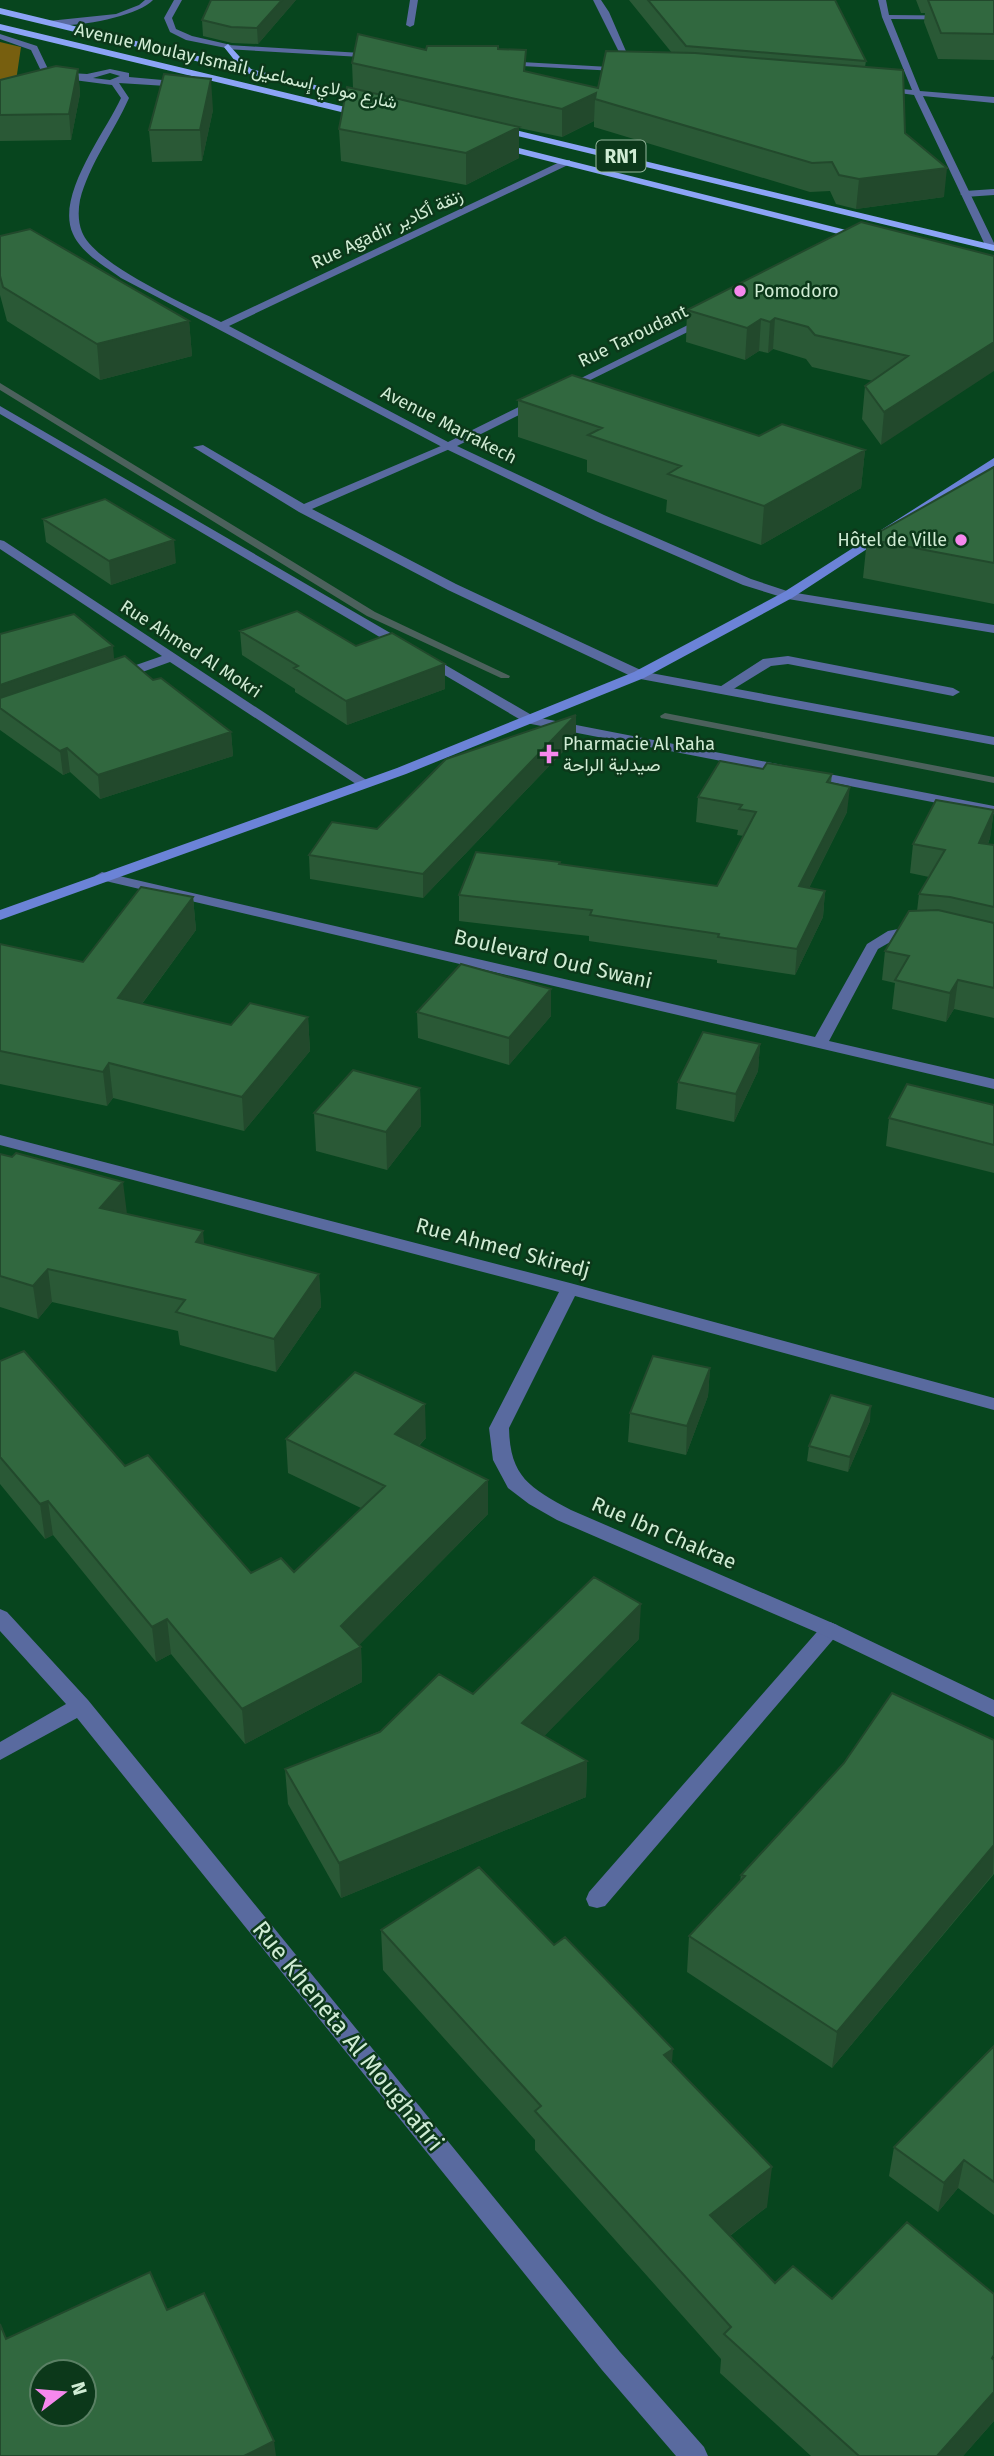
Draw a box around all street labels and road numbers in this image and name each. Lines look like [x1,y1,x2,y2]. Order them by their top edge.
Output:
street label: Avenue Moulay Ismail شارع مولاي إسماعيل [72,18,399,118]
road number: RN1 [596,140,646,172]
street label: Rue Agadir زنقة أكادير [308,184,466,274]
street label: Rue Taroudant [575,300,692,372]
street label: Avenue Marrakech [377,381,521,469]
street label: Rue Ahmed Al Mokri [116,595,266,703]
street label: Boulevard Oud Swani [451,924,655,994]
street label: Rue Ahmed Skiredj [413,1212,593,1284]
street label: Rue Ibn Chakrae [588,1491,740,1575]
street label: Rue Kheneta Al Moughafiri [247,1915,449,2157]

